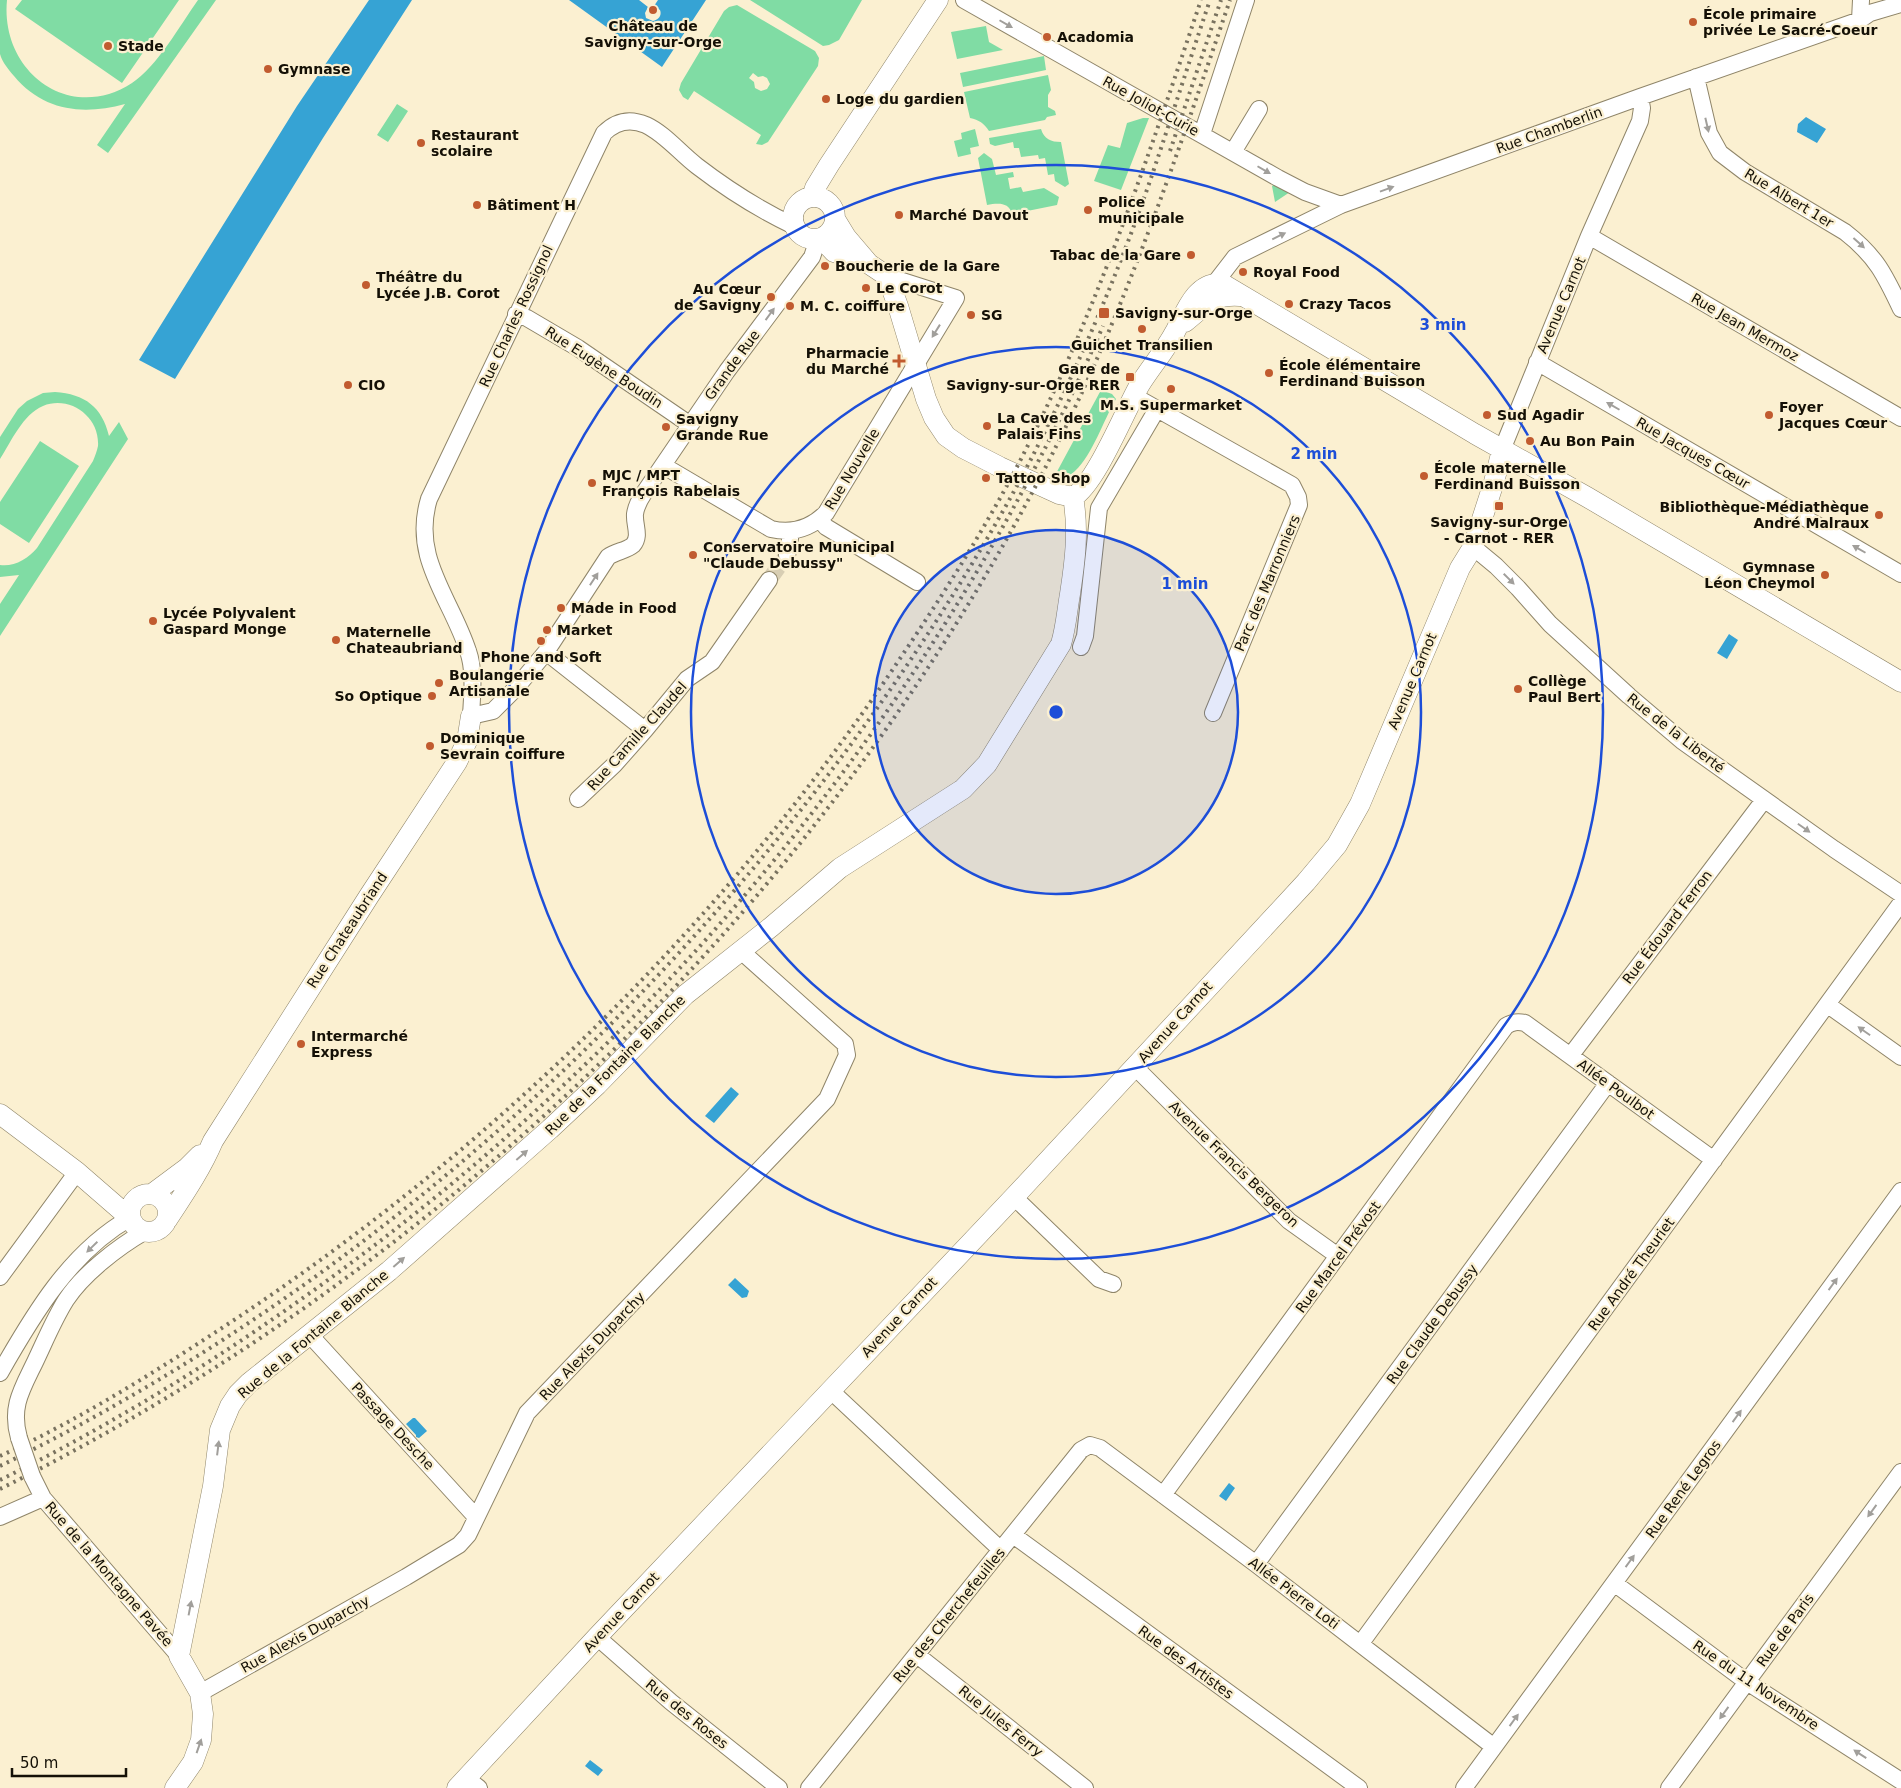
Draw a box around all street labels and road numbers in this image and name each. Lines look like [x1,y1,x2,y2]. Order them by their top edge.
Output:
street label: Rue Joliot-Curie [1100,73,1202,139]
street label: Rue Chamberlin [1494,103,1604,157]
street label: Rue Albert 1er [1742,165,1837,231]
street label: Rue Charles Rossignol [476,243,556,389]
street label: Avenue Carnot [1533,254,1589,356]
street label: Rue Jean Mermoz [1688,290,1802,364]
street label: Rue Eugène Boudin [542,323,666,411]
street label: Grande Rue [701,327,763,403]
street label: Rue Jacques Cœur [1633,414,1753,492]
street label: Rue Nouvelle [821,425,883,513]
street label: Parc des Marronniers [1231,512,1303,654]
street label: Avenue Carnot [1384,630,1440,732]
street label: Rue Camille Claudel [584,679,690,793]
street label: Rue de la Liberté [1624,690,1728,776]
street label: Rue Édouard Ferron [1619,867,1715,987]
street label: Rue Chateaubriand [304,869,390,991]
street label: Avenue Carnot [1135,978,1216,1066]
street label: Rue de la Fontaine Blanche [542,992,688,1138]
street label: Allée Poulbot [1574,1056,1658,1123]
street label: Avenue Francis Bergeron [1166,1098,1302,1230]
street label: Rue Marcel Prévost [1292,1198,1384,1316]
street label: Rue André Theuriet [1585,1214,1678,1334]
street label: Rue Claude Debussy [1383,1261,1481,1387]
street label: Rue de la Fontaine Blanche [235,1267,391,1401]
street label: Avenue Carnot [858,1273,940,1360]
street label: Rue Alexis Duparchy [536,1289,648,1403]
street label: Passage Desche [348,1379,438,1473]
street label: Rue René Legros [1642,1437,1724,1541]
street label: Rue de la Montagne Pavée [42,1498,176,1650]
street label: Rue des Cherchefeuilles [890,1545,1008,1685]
street label: Allée Pierre Loti [1246,1554,1342,1632]
street label: Avenue Carnot [580,1568,662,1655]
street label: Rue de Paris [1753,1590,1817,1670]
street label: Rue Alexis Duparchy [238,1592,372,1676]
street label: Rue des Artistes [1135,1622,1237,1702]
street label: Rue du 11 Novembre [1690,1637,1822,1733]
street label: Rue des Roses [643,1676,731,1752]
street label: Rue Jules Ferry [956,1682,1046,1760]

